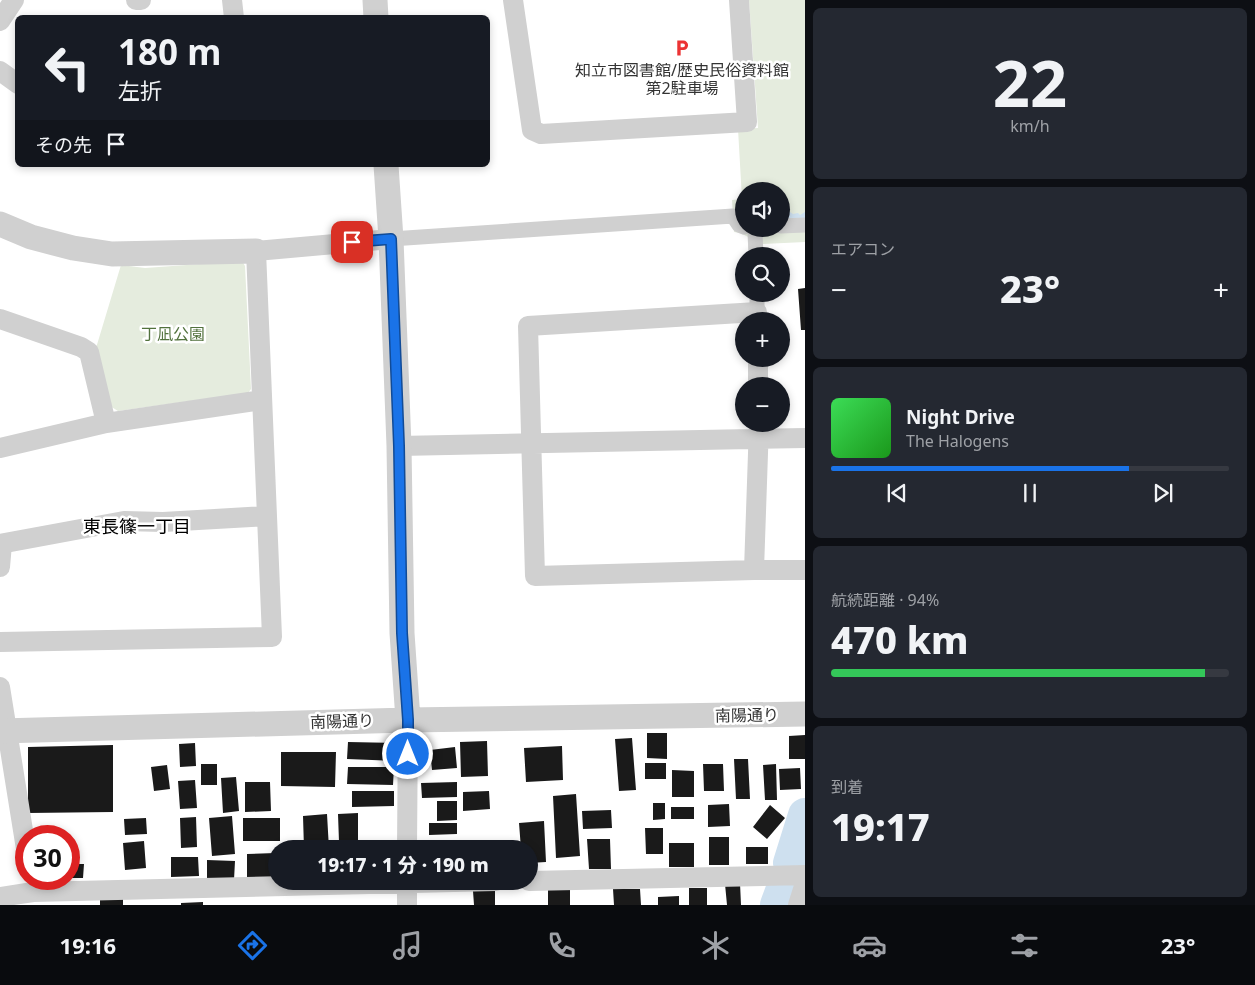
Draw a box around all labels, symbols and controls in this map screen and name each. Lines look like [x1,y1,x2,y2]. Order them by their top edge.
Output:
text: 180 m [118,28,221,75]
icon: left [35,35,100,100]
parking icon: 知立市図書館/歴史民俗資料館 第2駐車場 [672,38,692,58]
text: 22 [993,38,1067,126]
place label: 知立市図書館/歴史民俗資料館 第2駐車場 [575,59,789,99]
text: 左折 [118,75,162,105]
text: km/h [1010,115,1050,137]
icon: arrive [102,130,130,158]
text: その先 [35,132,92,158]
map controls [735,182,790,432]
button: sound [735,182,790,237]
pin [331,221,373,263]
icon: arrive [338,228,366,256]
text: エアコン [831,238,895,260]
button: search [735,247,790,302]
text: 23° [1000,262,1060,314]
text: − [831,270,847,308]
text: + [1213,270,1229,308]
button: + [735,312,790,367]
park label: 丁凪公園 [141,323,205,345]
button: − [735,377,790,432]
text: Night Drive [906,404,1015,430]
text: The Halogens [906,430,1009,452]
icon: previous [883,479,911,507]
icon: pause [1016,479,1044,507]
icon: next [1149,479,1177,507]
district label: 東長篠一丁目 [83,514,191,538]
text: 航続距離 · 94% [831,589,939,611]
text: 470 km [831,613,969,665]
street label: 南陽通り [715,703,779,727]
street label: 南陽通り [310,709,374,733]
position arrow [381,727,433,779]
text: 到着 [831,776,863,798]
text: 19:17 [831,800,930,852]
speed limit sign: 30 [15,825,80,890]
text: 19:17 · 1 分 · 190 m [317,852,489,878]
icon: directions [235,928,270,963]
icon: music [390,928,425,963]
icon: phone [544,928,579,963]
icon: climate [698,928,733,963]
icon: car [852,928,887,963]
icon: filters [1007,928,1042,963]
text: 19:16 [60,930,116,960]
text: 23° [1161,930,1195,960]

